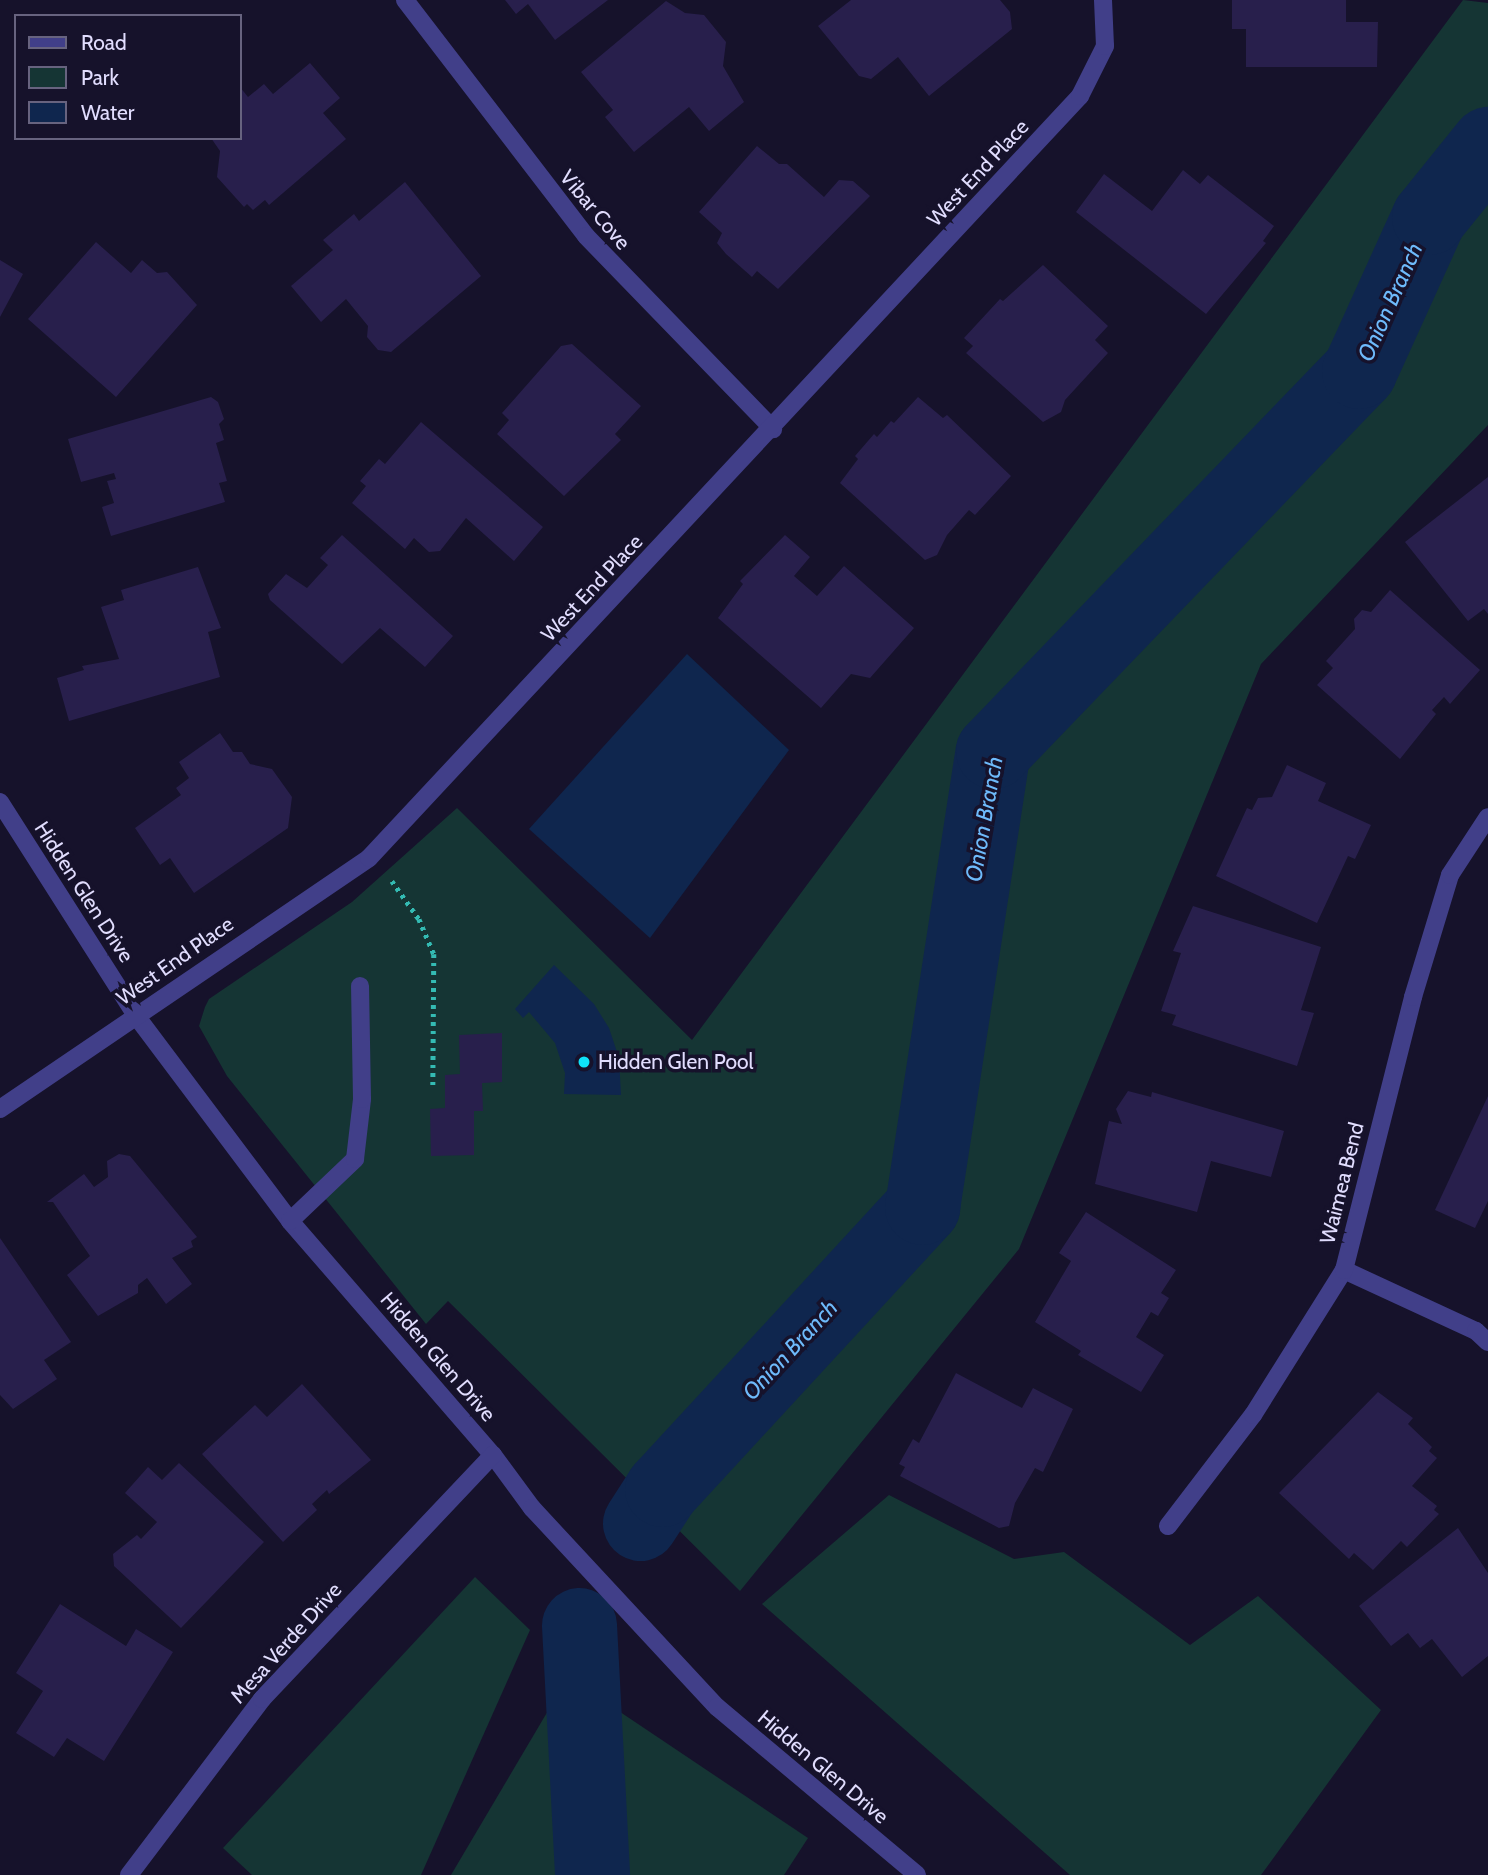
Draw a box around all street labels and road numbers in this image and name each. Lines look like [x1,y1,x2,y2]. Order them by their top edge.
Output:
street label: West End Place [922,114,1034,232]
street label: Vibar Cove [554,165,636,255]
street label: West End Place [536,529,648,647]
street label: Hidden Glen Drive [29,817,139,967]
street label: West End Place [112,911,238,1011]
street label: Waimea Bend [1315,1120,1369,1246]
street label: Hidden Glen Drive [375,1287,501,1427]
street label: Mesa Verde Drive [225,1577,347,1709]
street label: Hidden Glen Drive [753,1705,893,1829]

